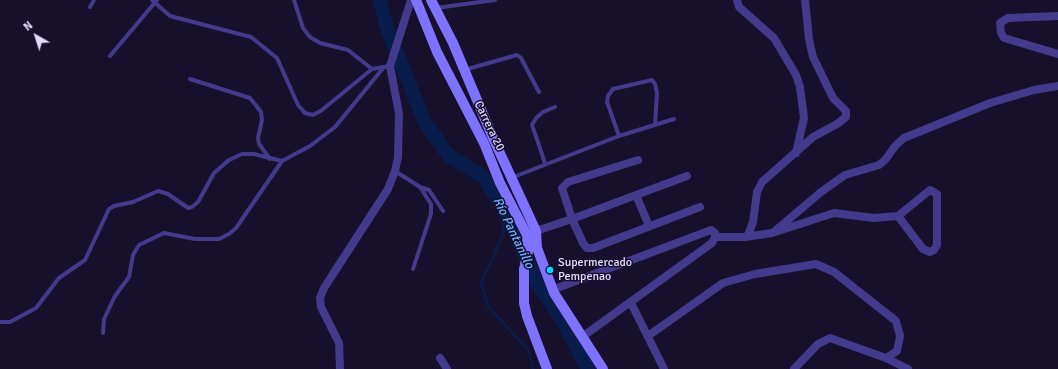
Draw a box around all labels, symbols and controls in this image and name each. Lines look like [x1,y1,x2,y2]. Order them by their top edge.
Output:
north arrow [16,16,56,56]
text: N [21,19,35,34]
street label: Carrera 20 [471,99,507,153]
water label: Río Pantanillo [489,195,537,271]
place label: Supermercado Pempenao [558,256,632,284]
marker: Supermercado Pempenao [545,265,555,275]

